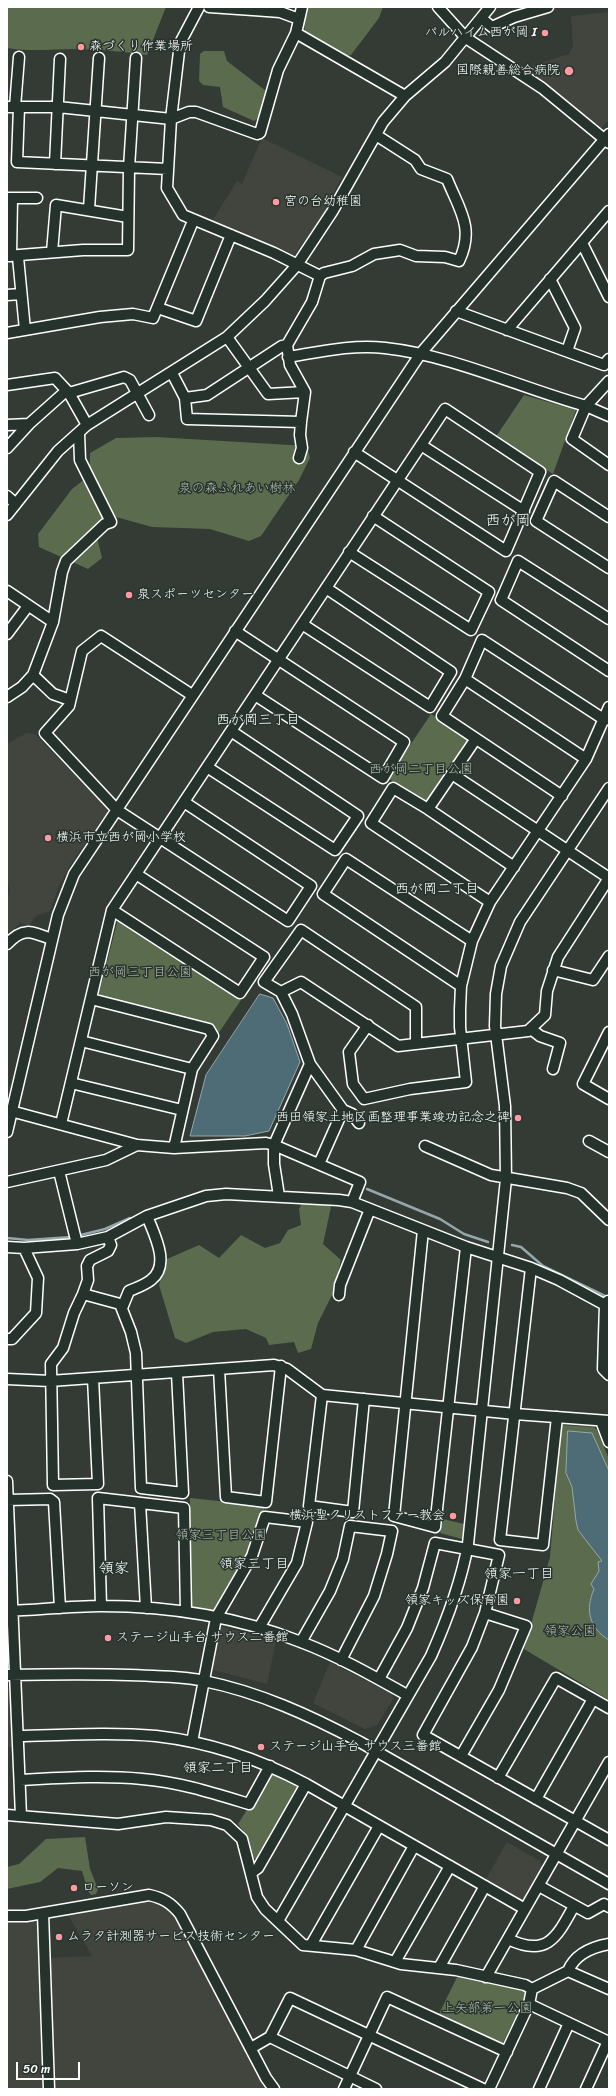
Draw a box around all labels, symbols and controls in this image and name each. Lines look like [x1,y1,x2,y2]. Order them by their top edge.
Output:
place label: パルハイム西が岡 I [424,25,537,41]
marker: パルハイム西が岡 I [540,28,550,38]
place label: 森づくり作業場所 [89,39,193,55]
marker: 森づくり作業場所 [76,42,86,52]
place label: 国際親善総合病院 [456,63,560,79]
marker: 国際親善総合病院 [563,65,575,77]
place label: 宮の台幼稚園 [284,194,362,210]
marker: 宮の台幼稚園 [271,197,281,207]
park label: 泉の森ふれあい樹林 [179,481,295,497]
district label: 西が岡 [486,512,530,530]
place label: 泉スポーツセンター [137,587,254,603]
marker: 泉スポーツセンター [124,590,134,600]
district label: 西が岡三丁目 [216,712,300,728]
park label: 西が岡二丁目公園 [369,762,473,778]
place label: 横浜市立西が岡小学校 [56,830,186,846]
marker: 横浜市立西が岡小学校 [43,833,53,843]
district label: 西が岡二丁目 [395,881,479,897]
park label: 西が岡三丁目公園 [88,965,192,981]
place label: 西田領家土地区画整理事業竣功記念之碑 [276,1110,510,1126]
marker: 西田領家土地区画整理事業竣功記念之碑 [513,1113,523,1123]
place label: 横浜聖クリストファー教会 [289,1508,445,1524]
marker: 横浜聖クリストファー教会 [448,1511,458,1521]
park label: 領家三丁目公園 [176,1528,266,1544]
district label: 領家三丁目 [219,1556,289,1572]
district label: 領家 [99,1560,129,1578]
district label: 領家一丁目 [484,1566,554,1582]
place label: 領家キッズ保育園 [405,1593,509,1609]
marker: 領家キッズ保育園 [512,1596,522,1606]
park label: 領家公園 [544,1624,596,1640]
place label: ステージ山手台 サウス二番館 [116,1630,288,1646]
marker: ステージ山手台 サウス二番館 [103,1633,113,1643]
place label: ステージ山手台 サウス三番館 [269,1739,441,1755]
marker: ステージ山手台 サウス三番館 [256,1742,266,1752]
district label: 領家二丁目 [183,1760,253,1776]
place label: ローソン [82,1880,134,1896]
marker: ローソン [69,1883,79,1893]
place label: ムラタ計測器サービス技術センター [67,1929,275,1945]
marker: ムラタ計測器サービス技術センター [54,1932,64,1942]
park label: 上矢部第一公園 [442,2001,532,2017]
scale bar [18,2054,82,2080]
text: 50 m [23,2058,50,2080]

